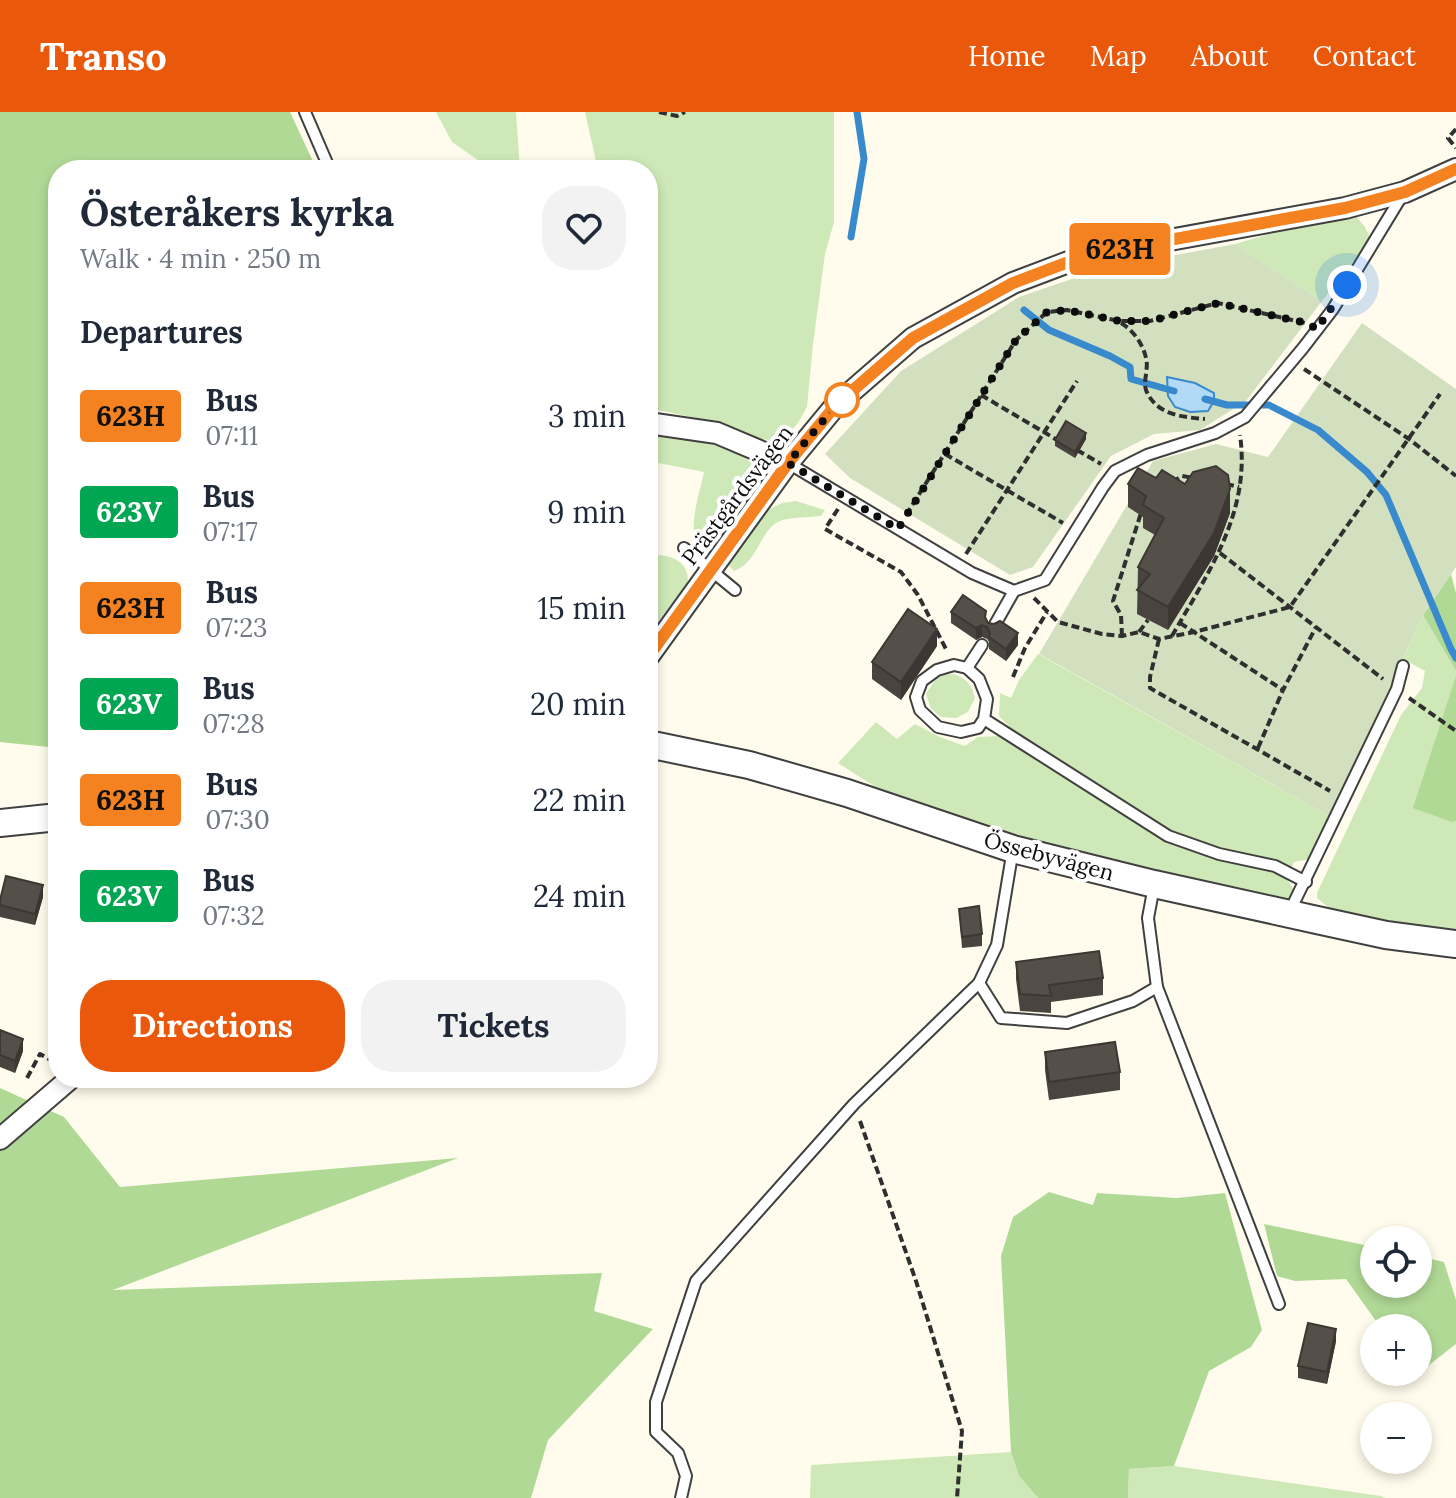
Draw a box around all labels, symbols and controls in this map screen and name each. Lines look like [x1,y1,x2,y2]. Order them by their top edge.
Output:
text: Transo [40,32,167,80]
text: Home [968,38,1046,74]
text: Map [1090,38,1147,74]
text: About [1191,38,1268,74]
text: Contact [1312,38,1416,74]
button: heart [542,186,626,270]
text: Österåkers kyrka [80,188,394,236]
line badge: 623H [1064,223,1176,275]
text: 623H [1085,231,1155,267]
text: Walk · 4 min · 250 m [80,242,321,275]
your location [1327,265,1367,305]
text: Departures [80,313,243,351]
text: Bus [205,381,258,419]
unlabelled marker [825,383,859,417]
text: 3 min [548,397,626,435]
text: 623H [96,398,165,434]
text: 07:11 [205,419,258,452]
street label: Prästgårdsvägen [675,419,799,571]
text: Bus [202,477,255,515]
text: 9 min [547,493,626,531]
text: 623V [96,494,162,530]
text: 07:17 [202,515,258,548]
text: Bus [205,573,258,611]
text: 15 min [537,589,626,627]
text: 623H [96,590,165,626]
text: 07:23 [205,611,267,644]
text: Bus [202,669,255,707]
text: 20 min [530,685,626,723]
text: 623V [96,686,162,722]
text: 07:28 [202,707,265,740]
text: Bus [205,765,258,803]
text: 22 min [532,781,626,819]
text: 623H [96,782,165,818]
text: 07:30 [205,803,270,836]
street label: Össebyvägen [981,825,1117,887]
text: Bus [202,861,255,899]
text: 24 min [533,877,626,915]
text: 623V [96,878,162,914]
text: 07:32 [202,899,265,932]
button: Directions [80,980,345,1072]
button: Tickets [361,980,626,1072]
map controls [1360,1226,1432,1474]
button: locate [1360,1226,1432,1298]
button: + [1360,1314,1432,1386]
button: − [1360,1402,1432,1474]

